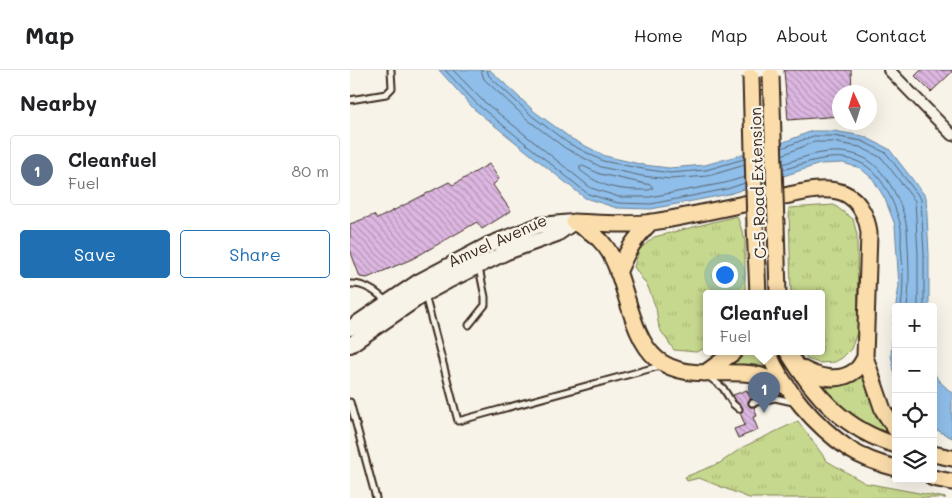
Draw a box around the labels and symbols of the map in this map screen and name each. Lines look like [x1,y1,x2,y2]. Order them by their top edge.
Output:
north arrow [832,85,877,130]
street label: C-5 Road Extension [744,107,770,259]
street label: Amvel Avenue [444,209,550,271]
your location [712,262,738,288]
pin: 1 [748,372,780,413]

